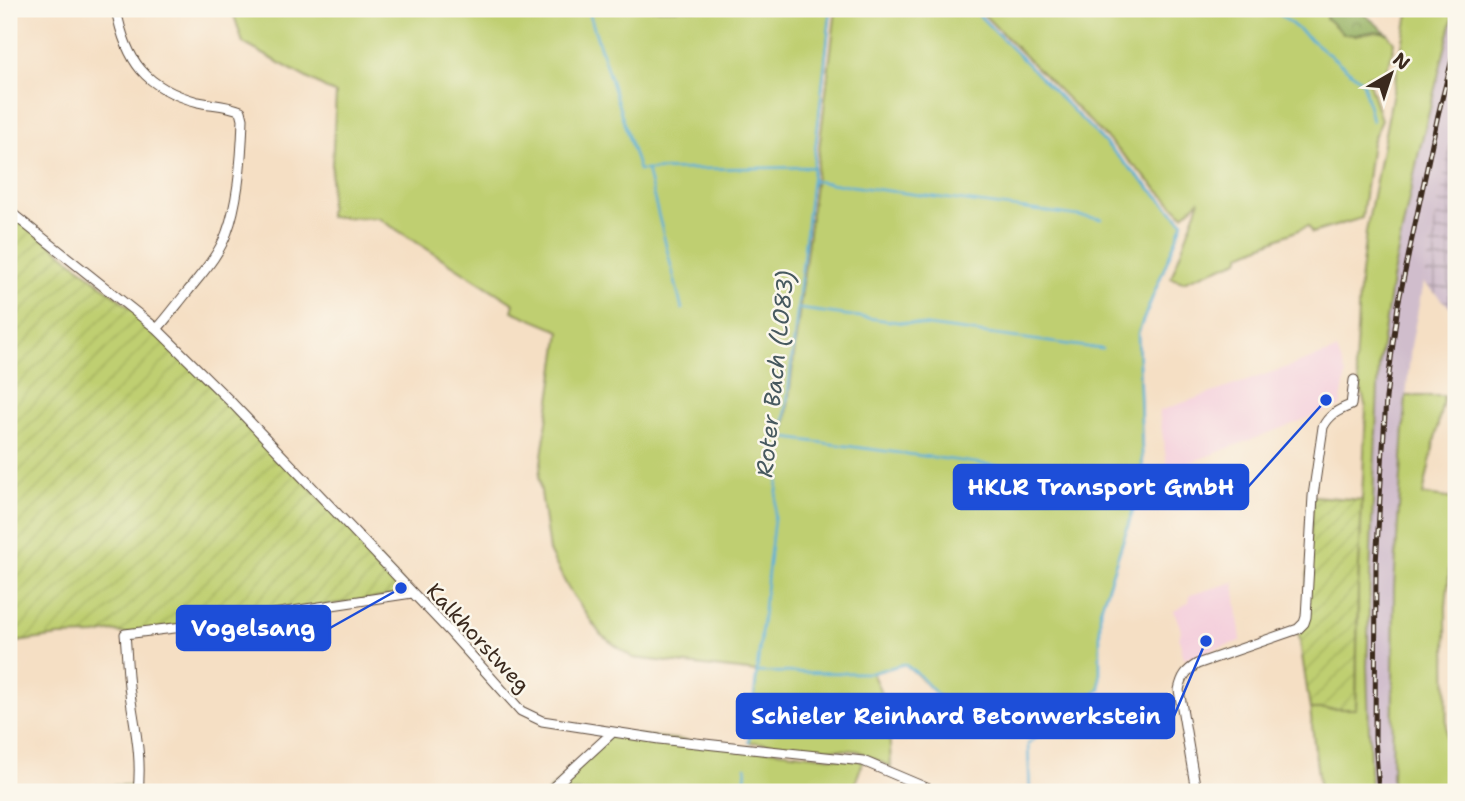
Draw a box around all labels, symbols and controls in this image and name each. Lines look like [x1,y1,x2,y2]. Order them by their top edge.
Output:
north arrow [1356,38,1426,108]
text: N [1388,47,1415,76]
water label: Roter Bach (L083) [749,269,801,479]
callout: HKLR Transport GmbH [954,465,1248,509]
text: HKLR Transport GmbH [968,472,1234,502]
street label: Kalkhorstweg [420,577,536,699]
callout: Vogelsang [177,606,330,650]
text: Vogelsang [191,613,315,643]
callout: Schieler Reinhard Betonwerkstein [737,694,1174,738]
text: Schieler Reinhard Betonwerkstein [751,701,1161,731]

